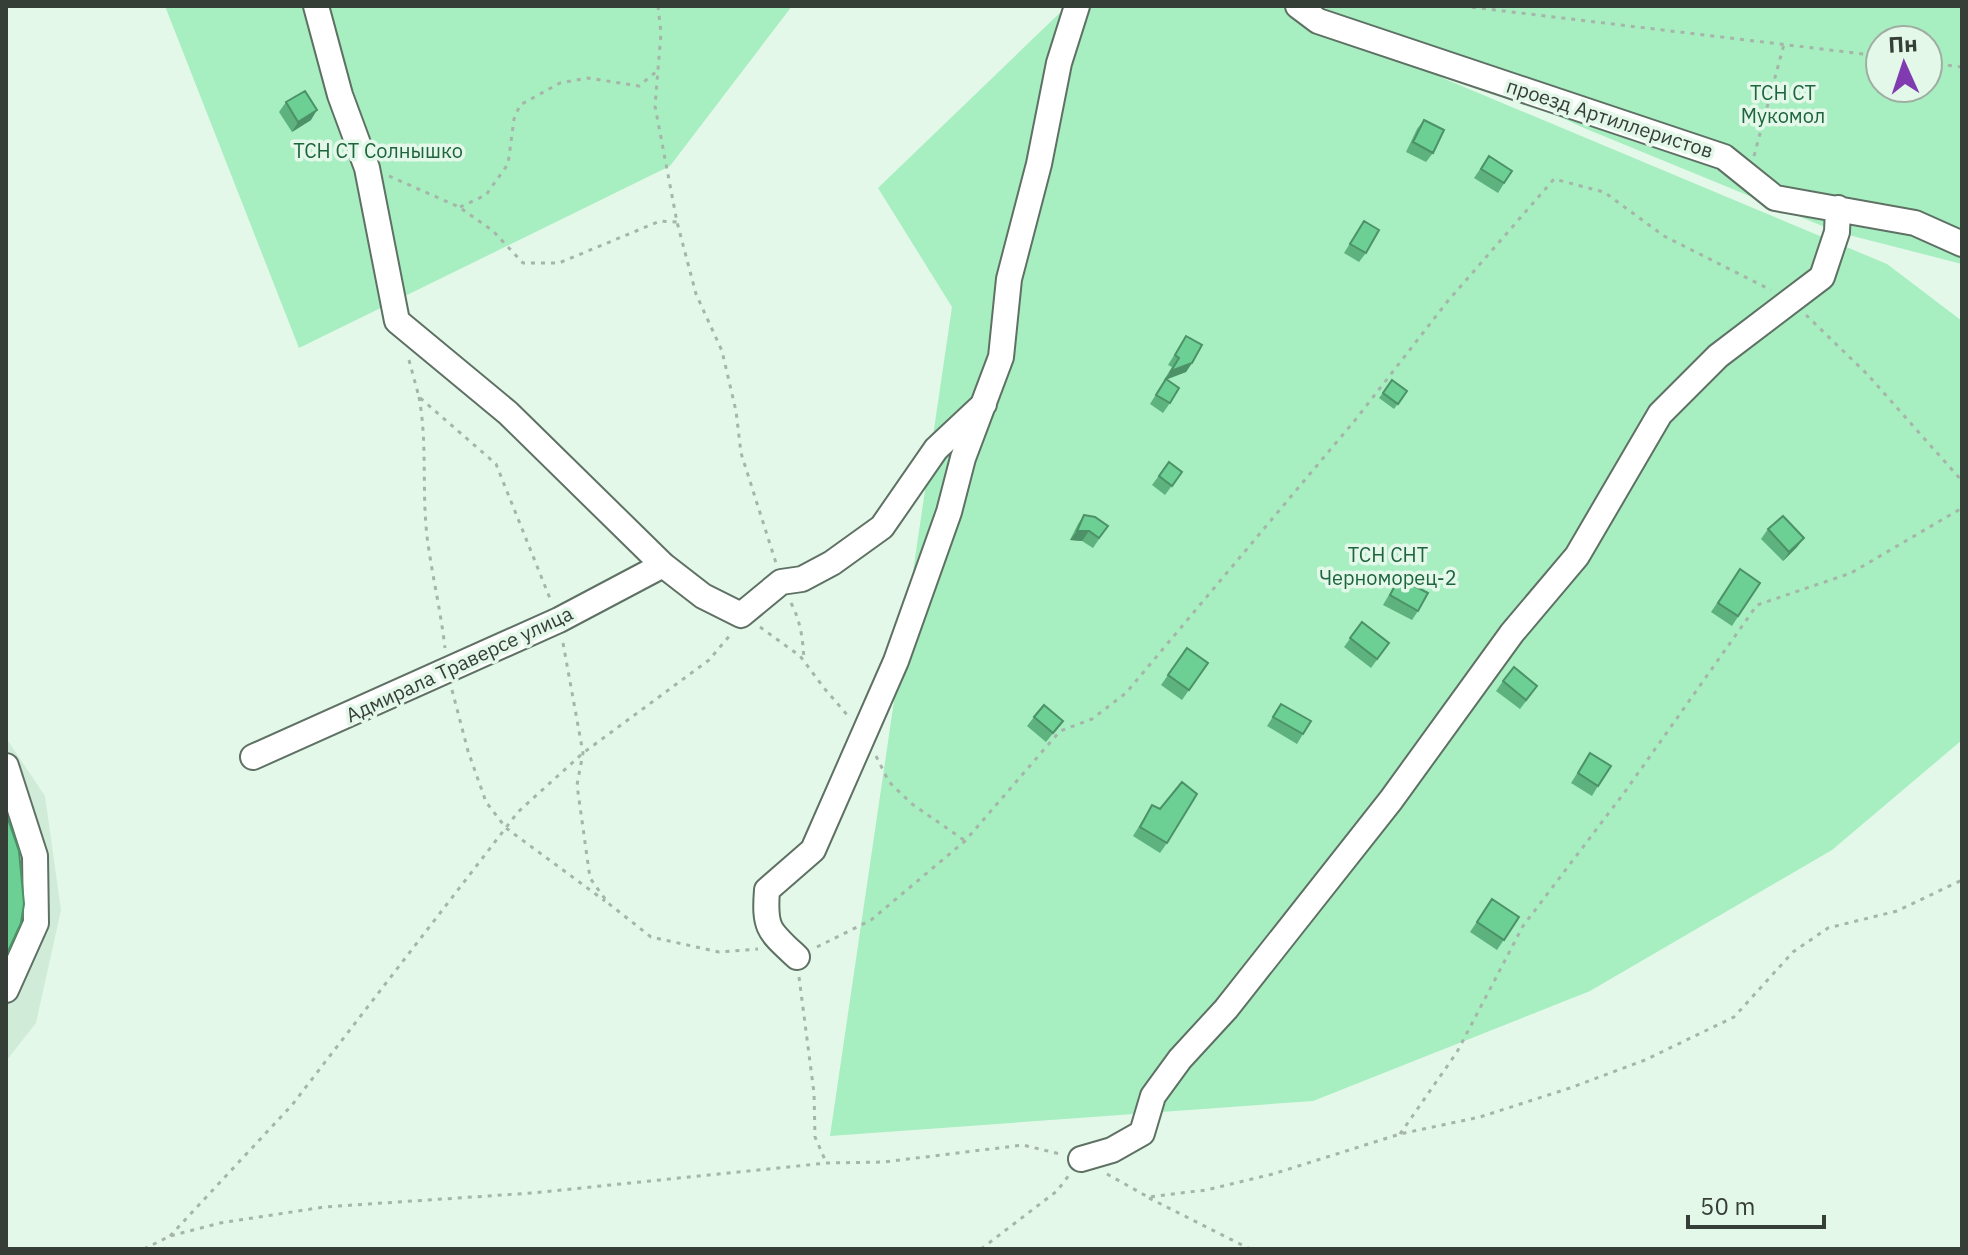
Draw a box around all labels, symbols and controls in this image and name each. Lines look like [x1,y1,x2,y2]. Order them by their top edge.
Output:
north arrow [1864,24,1944,104]
text: Пн [1888,28,1918,59]
street label: проезд Артиллеристов [1503,72,1717,164]
park label: ТСН СТ Мукомол [1741,79,1825,129]
park label: ТСН СТ Солнышко [293,137,463,164]
park label: ТСН СНТ Черноморец-2 [1319,541,1457,591]
street label: Адмирала Траверсе улица [341,599,577,729]
scale bar [1688,1179,1824,1229]
text: 50 m [1700,1190,1755,1222]

